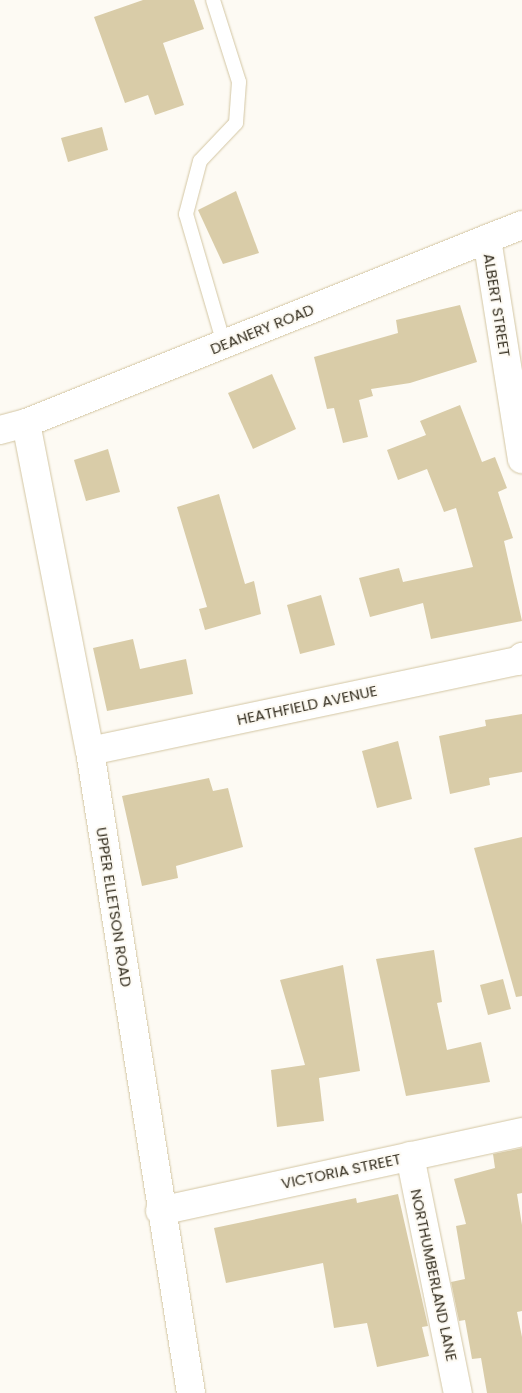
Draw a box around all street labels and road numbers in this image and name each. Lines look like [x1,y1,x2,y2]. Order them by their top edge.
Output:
street label: ALBERT STREET [480,252,514,358]
street label: DEANERY ROAD [208,300,316,358]
street label: HEATHFIELD AVENUE [235,681,379,729]
street label: UPPER ELLETSON ROAD [92,826,136,988]
street label: VICTORIA STREET [280,1150,402,1192]
street label: NORTHUMBERLAND LANE [407,1187,461,1363]

